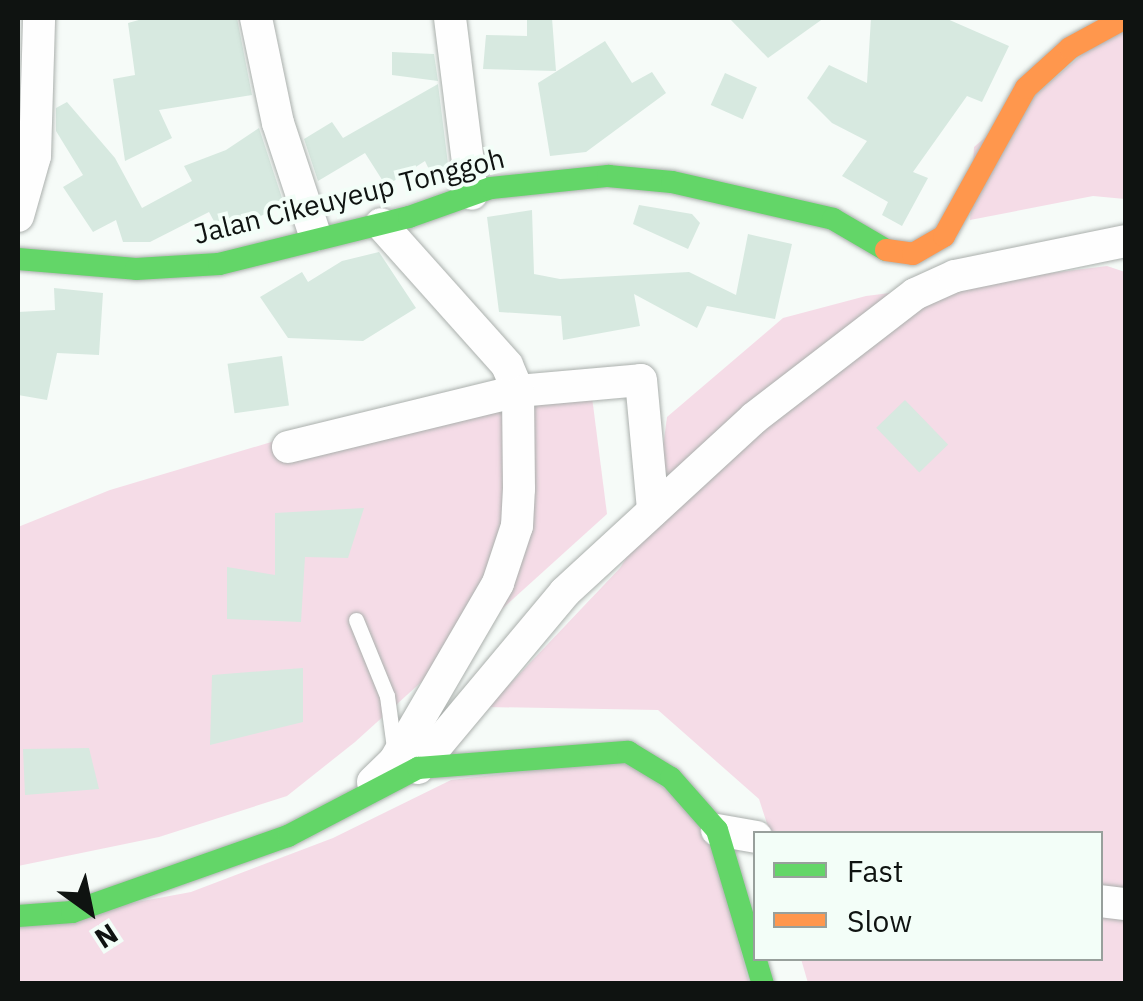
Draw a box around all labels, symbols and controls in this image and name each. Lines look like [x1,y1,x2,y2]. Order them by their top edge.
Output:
street label: Jalan Cikeuyeup Tonggoh [190,141,508,251]
legend [753,831,1103,961]
text: Fast [847,851,904,890]
north arrow [40,861,140,961]
text: Slow [847,901,912,940]
text: N [88,916,125,958]

